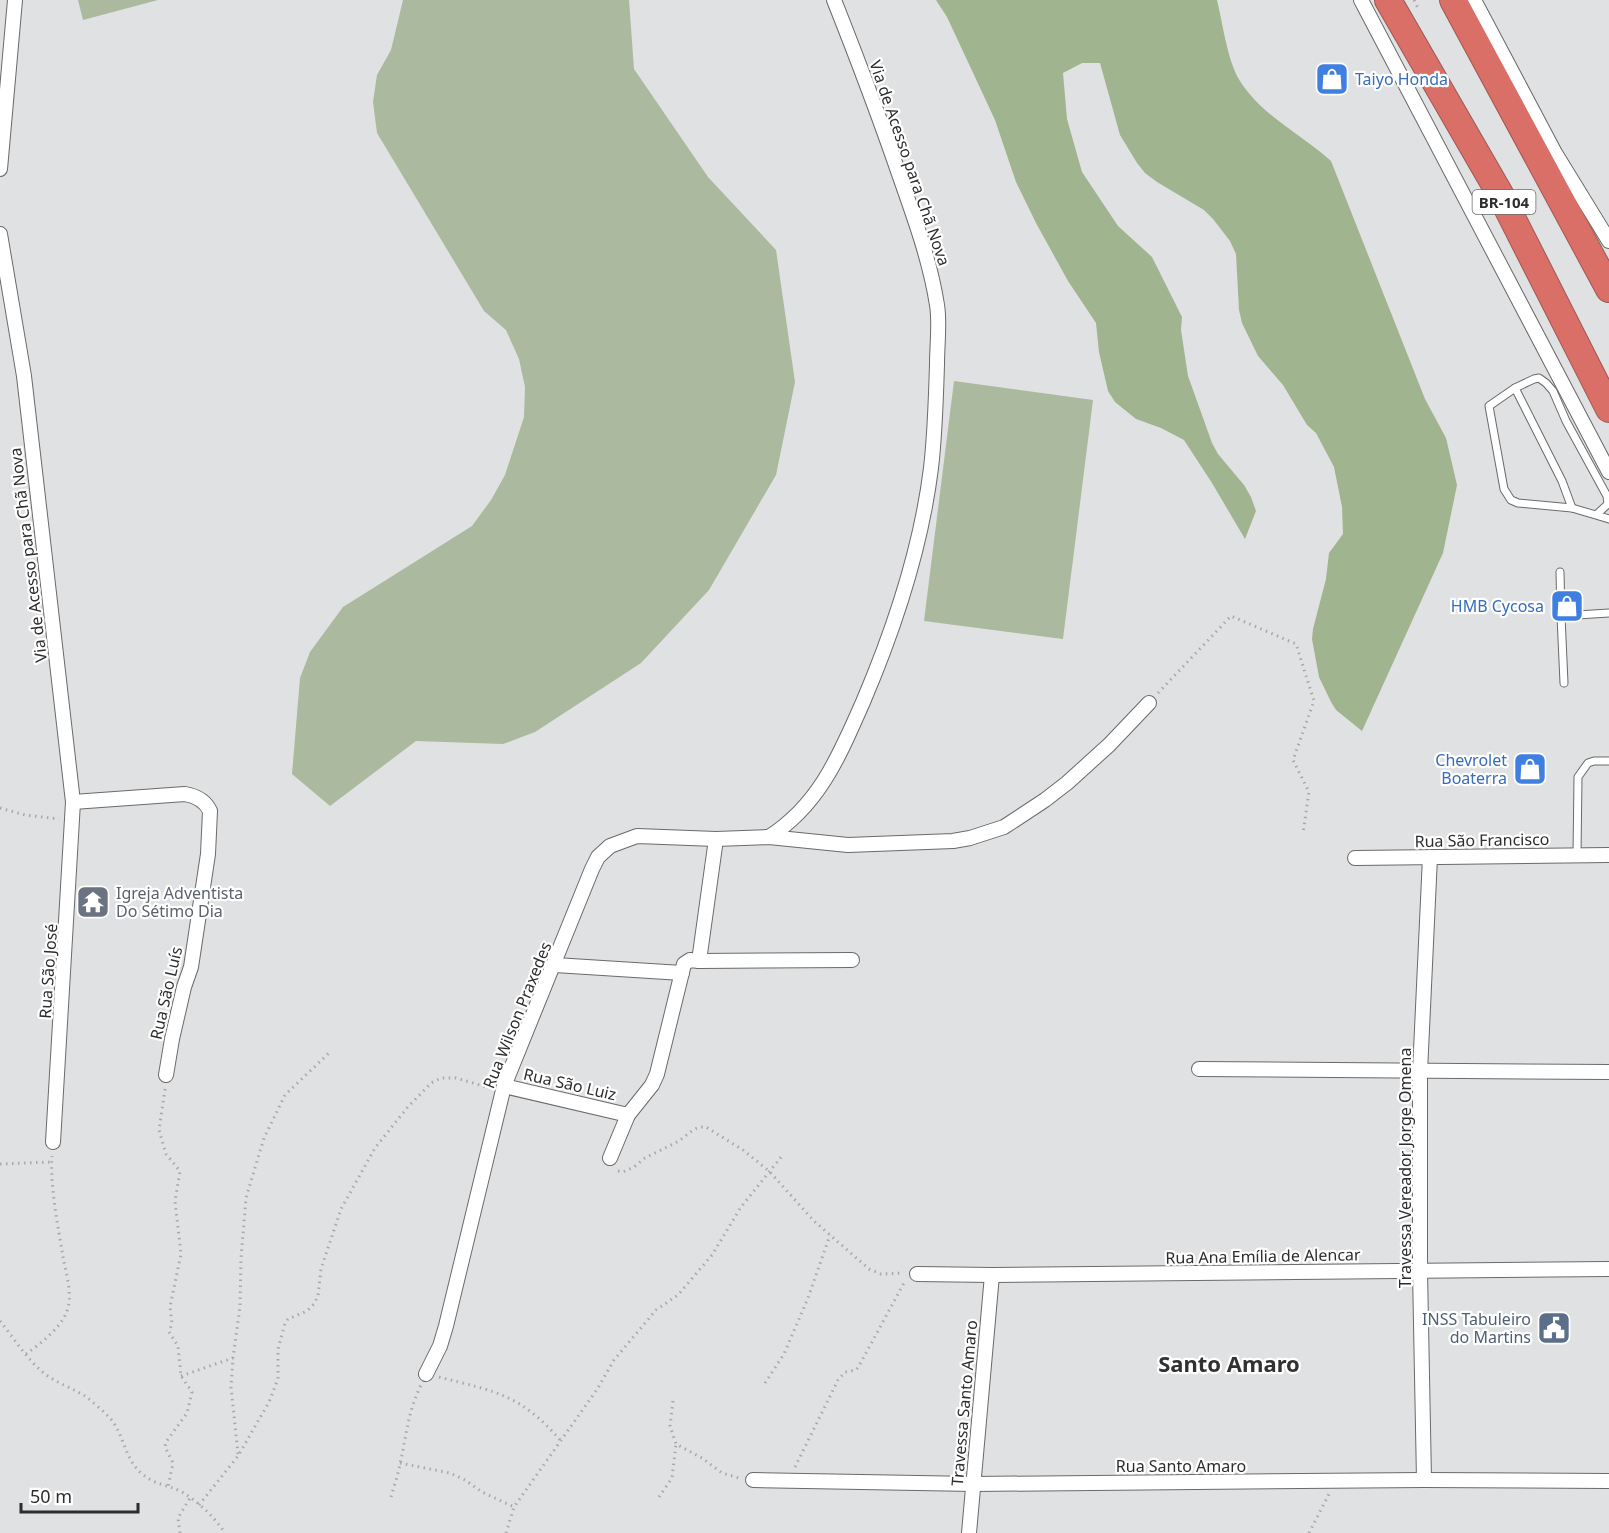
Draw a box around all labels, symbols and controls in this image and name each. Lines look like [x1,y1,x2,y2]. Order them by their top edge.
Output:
street label: Via de Acesso para Chã Nova [864,57,956,269]
shop icon: Taiyo Honda [1314,61,1350,97]
place label: Taiyo Honda [1355,68,1448,90]
road number: BR-104 [1472,190,1536,214]
street label: Via de Acesso para Chã Nova [4,446,52,664]
shop icon: HMB Cycosa [1549,588,1585,624]
place label: HMB Cycosa [1451,595,1544,617]
place label: Chevrolet Boaterra [1435,749,1507,789]
shop icon: Chevrolet Boaterra [1512,751,1548,787]
street label: Rua São Francisco [1414,828,1550,852]
place label: Igreja Adventista Do Sétimo Dia [116,882,243,922]
temple icon: Igreja Adventista Do Sétimo Dia [75,884,111,920]
street label: Rua São José [34,923,62,1019]
street label: Rua Wilson Praxedes [478,938,556,1092]
street label: Rua São Luís [145,944,187,1042]
street label: Travessa Vereador Jorge Omena [1394,1048,1416,1288]
street label: Rua São Luiz [521,1063,619,1105]
street label: Rua Ana Emília de Alencar [1165,1243,1361,1269]
place label: INSS Tabuleiro do Martins [1422,1308,1531,1348]
public building icon: INSS Tabuleiro do Martins [1536,1310,1572,1346]
street label: Travessa Santo Amaro [946,1319,982,1487]
district label: Santo Amaro [1158,1348,1300,1378]
street label: Rua Santo Amaro [1116,1455,1246,1477]
scale bar [21,1476,138,1514]
text: 50 m [30,1484,72,1508]

